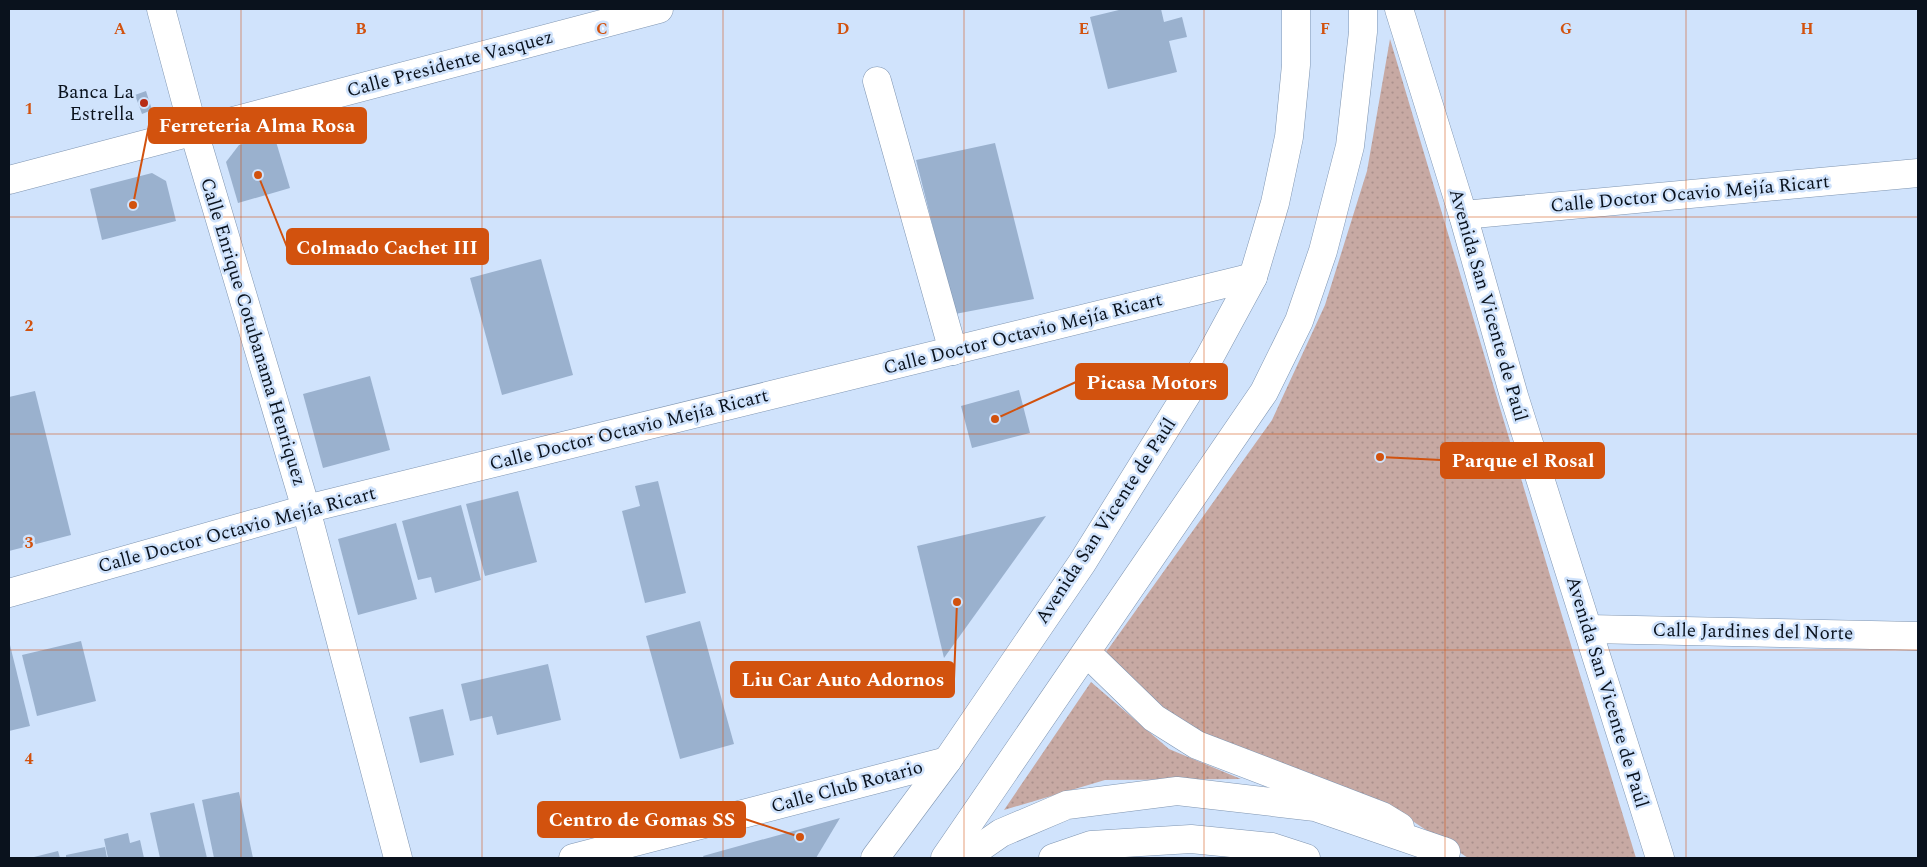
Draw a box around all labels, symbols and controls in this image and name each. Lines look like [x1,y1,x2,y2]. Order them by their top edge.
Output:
text: A [114,17,127,41]
text: B [355,17,367,41]
text: C [596,17,608,41]
text: D [837,17,850,41]
text: E [1079,17,1089,41]
text: F [1320,17,1330,41]
text: G [1560,17,1572,41]
text: H [1800,17,1814,41]
street label: Calle Presidente Vasquez [344,22,556,106]
place label: Banca La Estrella [57,78,135,129]
text: 1 [25,97,33,121]
marker: Banca La Estrella [138,97,150,109]
callout: Ferreteria Alma Rosa [149,108,366,143]
text: Ferreteria Alma Rosa [159,111,356,141]
street label: Calle Doctor Ocavio Mejía Ricart [1549,167,1831,221]
street label: Calle Enrique Cotubanama Henriquez [192,174,314,490]
street label: Avenida San Vicente de Paúl [1441,185,1535,425]
callout: Colmado Cachet III [287,229,488,264]
text: Colmado Cachet III [296,233,478,263]
street label: Calle Doctor Octavio Mejía Ricart [880,285,1166,383]
text: 2 [25,314,34,338]
callout: Picasa Motors [1076,364,1227,399]
text: Picasa Motors [1087,368,1217,398]
street label: Calle Doctor Octavio Mejía Ricart [486,381,772,479]
street label: Avenida San Vicente de Paúl [1028,412,1184,630]
callout: Parque el Rosal [1441,443,1604,478]
text: Parque el Rosal [1452,446,1594,476]
street label: Calle Doctor Octavio Mejía Ricart [95,479,379,581]
text: 3 [25,531,34,555]
street label: Avenida San Vicente de Paúl [1558,573,1656,811]
street label: Calle Jardines del Norte [1652,616,1854,648]
callout: Liu Car Auto Adornos [731,662,954,697]
text: Liu Car Auto Adornos [742,665,944,695]
text: 4 [25,747,34,771]
street label: Calle Club Rotario [768,753,926,821]
callout: Centro de Gomas SS [538,802,745,837]
text: Centro de Gomas SS [549,805,735,835]

